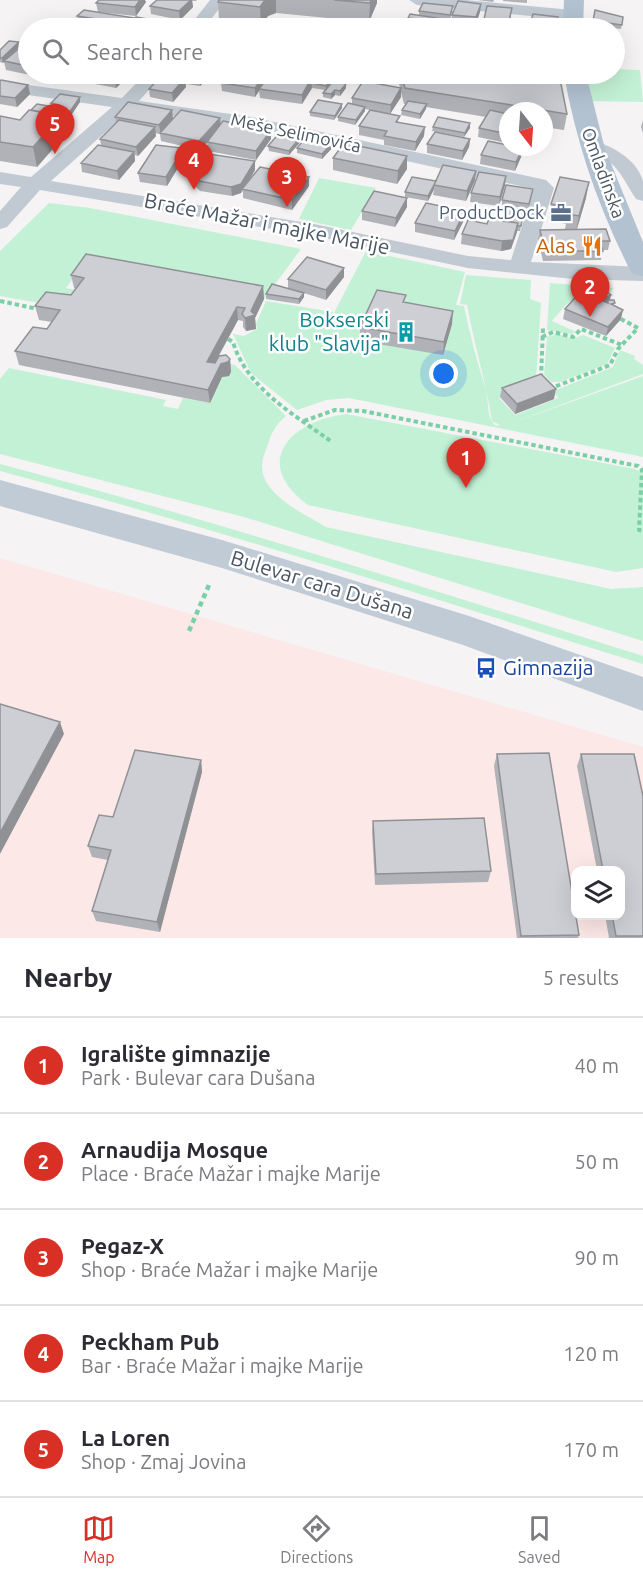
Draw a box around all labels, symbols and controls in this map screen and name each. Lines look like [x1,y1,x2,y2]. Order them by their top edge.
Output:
search box [18,18,625,84]
icon: search [39,35,72,68]
text: Search here [87,39,203,64]
north arrow [499,102,553,156]
pin: 5 [36,104,74,154]
street label: Meše Selimovića [229,108,363,156]
street label: Omladinska [578,125,630,221]
pin: 4 [174,140,214,190]
pin: 3 [268,158,306,207]
street label: Braće Mažar i majke Marije [142,187,392,259]
office icon: ProductDock [549,201,573,225]
place label: ProductDock [439,202,544,222]
place label: Alas [536,233,575,257]
restaurant icon: Alas [580,234,604,258]
pin: 2 [570,268,610,317]
place label: Bokserski klub "Slavija" [269,307,389,355]
building icon: Bokserski klub "Slavija" [394,320,418,344]
your location [429,359,458,388]
pin: 1 [446,438,486,488]
street label: Bulevar cara Dušana [228,545,417,623]
place label: Gimnazija [503,655,594,679]
bus stop icon: Gimnazija [474,656,498,680]
map controls [571,866,625,920]
button: layers [571,866,625,920]
text: Nearby [24,963,112,992]
text: 5 results [543,966,619,989]
text: Igralište gimnazije [81,1041,271,1066]
text: 1 [38,1054,49,1077]
text: 40 m [575,1054,619,1077]
text: Park · Bulevar cara Dušana [81,1066,316,1089]
text: Arnaudija Mosque [81,1137,268,1162]
text: 2 [38,1150,49,1173]
text: 50 m [575,1150,619,1173]
text: Place · Braće Mažar i majke Marije [81,1162,381,1185]
text: Pegaz-X [81,1233,164,1258]
text: 3 [38,1246,49,1269]
text: 90 m [575,1246,619,1269]
text: Shop · Braće Mažar i majke Marije [81,1258,378,1281]
text: Peckham Pub [81,1329,219,1354]
text: 4 [38,1342,49,1365]
text: 120 m [563,1342,619,1365]
text: Bar · Braće Mažar i majke Marije [81,1354,364,1377]
text: La Loren [81,1425,170,1450]
text: 5 [38,1438,49,1461]
text: 170 m [563,1438,619,1461]
text: Shop · Zmaj Jovina [81,1450,247,1473]
tab: Map [82,1512,115,1566]
tab: Directions [280,1512,353,1566]
tab: Saved [518,1512,561,1566]

